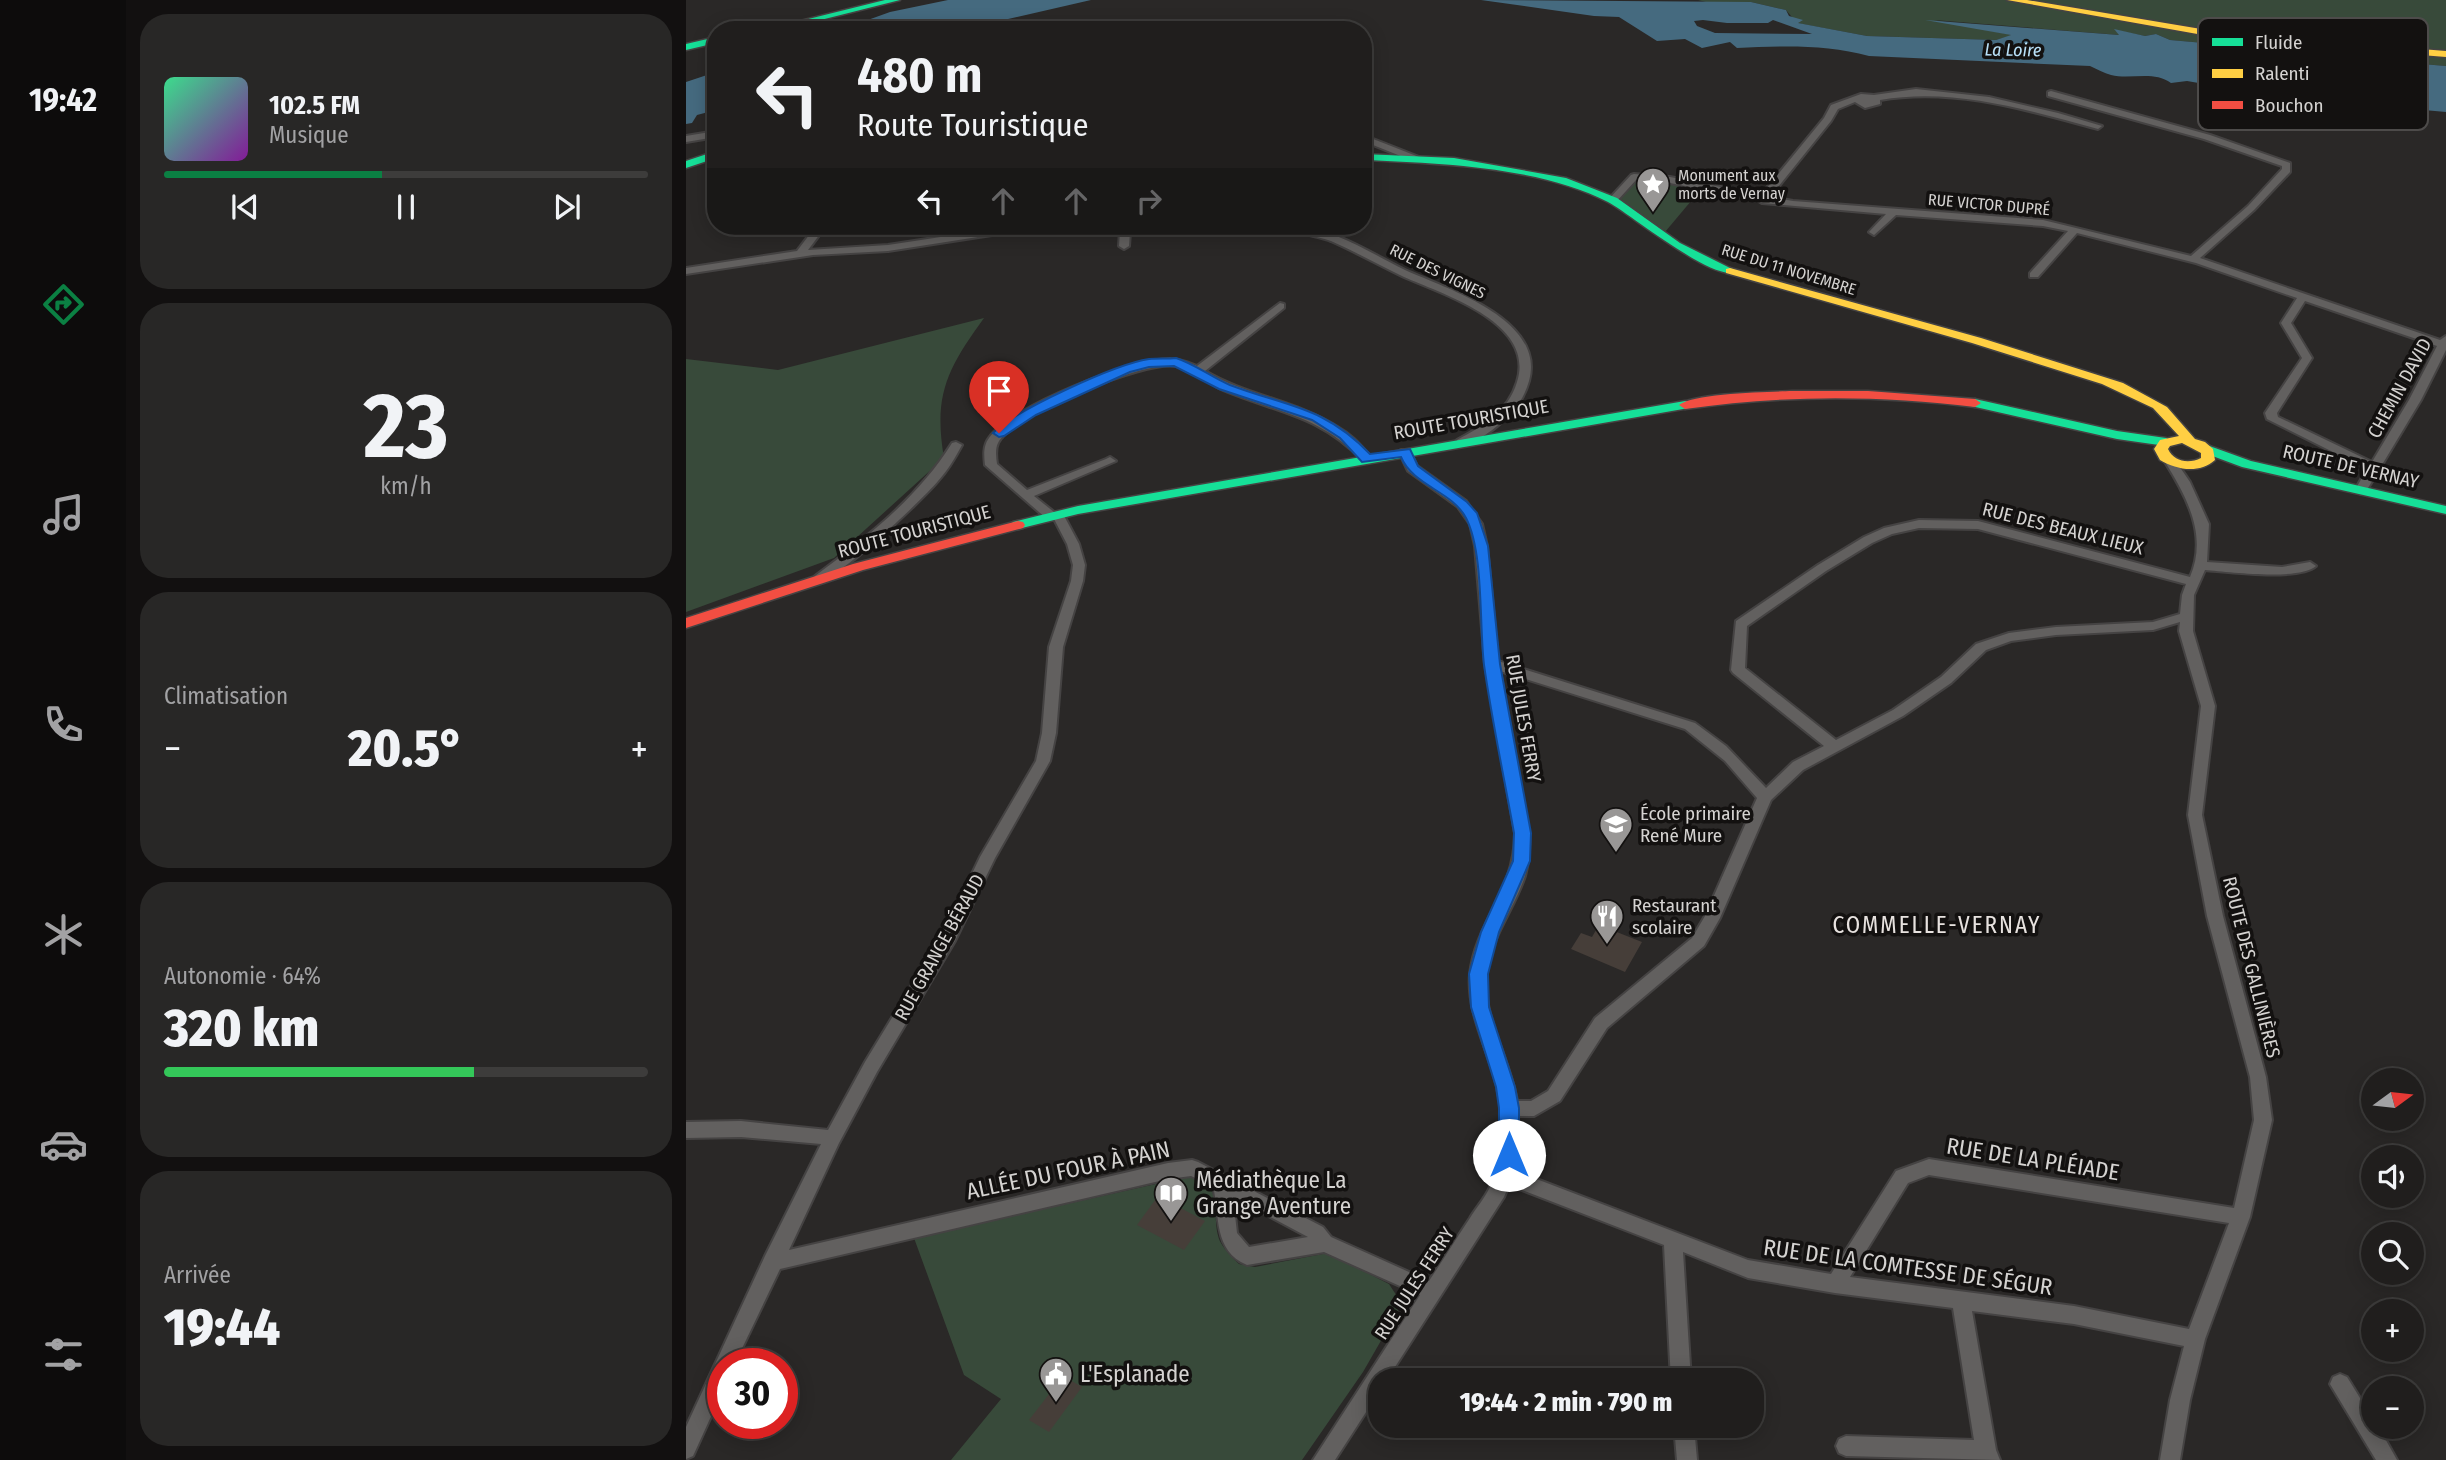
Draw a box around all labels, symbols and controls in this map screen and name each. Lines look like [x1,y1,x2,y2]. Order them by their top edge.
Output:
legend [2198,18,2428,130]
text: Fluide [2255,31,2302,54]
water label: La Loire [1984,39,2042,62]
text: 480 m [857,46,982,105]
icon: left [742,49,833,140]
text: Ralenti [2255,62,2310,85]
text: 19:42 [29,81,97,119]
text: 102.5 FM [269,90,360,121]
text: Bouchon [2255,94,2323,117]
text: Route Touristique [857,106,1089,144]
text: Musique [269,121,349,149]
place icon: Monument aux morts de Vernay [1634,165,1672,214]
place label: Monument aux morts de Vernay [1678,166,1786,203]
icon: left [911,182,949,220]
icon: ahead [984,182,1022,220]
icon: ahead [1057,182,1095,220]
icon: right [1130,182,1168,220]
icon: previous [226,188,264,226]
icon: pause [387,188,425,226]
icon: next [548,188,586,226]
street label: RUE VICTOR DUPRÉ [1927,190,2051,219]
street label: RUE DES VIGNES [1387,240,1489,303]
street label: RUE DU 11 NOVEMBRE [1719,240,1858,299]
icon: directions [39,280,88,329]
street label: CHEMIN DAVID [2363,334,2436,442]
pin [969,361,1029,433]
text: 23 [363,372,449,481]
icon: arrive [980,372,1018,410]
street label: ROUTE TOURISTIQUE [1392,395,1550,444]
street label: ROUTE DE VERNAY [2281,440,2422,493]
text: km/h [380,472,432,500]
icon: music [39,490,88,539]
street label: RUE DES BEAUX LIEUX [1980,497,2146,560]
street label: ROUTE TOURISTIQUE [835,500,993,563]
street label: RUE JULES FERRY [1501,653,1546,784]
text: Climatisation [164,682,288,710]
icon: phone [39,700,88,749]
text: 20.5° [348,717,464,780]
text: − [164,726,181,772]
text: + [631,726,648,772]
place label: École primaire René Mure [1640,802,1751,847]
school or university icon: École primaire René Mure [1597,805,1635,854]
street label: RUE GRANGE BÉRAUD [890,870,989,1024]
street label: ROUTE DES GALLINIÈRES [2218,874,2285,1060]
place label: Restaurant scolaire [1632,894,1717,939]
restaurant icon: Restaurant scolaire [1588,897,1626,946]
icon: climate [39,910,88,959]
district label: COMMELLE-VERNAY [1832,911,2042,939]
text: Autonomie · 64% [164,962,321,990]
text: 320 km [164,997,319,1060]
north arrow [2361,1068,2424,1130]
map controls [2361,1068,2424,1439]
position arrow [1472,1118,1546,1192]
icon: car [39,1120,88,1169]
street label: RUE DE LA PLÉIADE [1945,1131,2122,1186]
street label: ALLÉE DU FOUR À PAIN [963,1134,1172,1205]
button: sound [2361,1145,2424,1208]
place label: Médiathèque La Grange Aventure [1196,1166,1351,1220]
library icon: Médiathèque La Grange Aventure [1152,1174,1190,1223]
street label: RUE JULES FERRY [1370,1222,1460,1344]
button: search [2361,1222,2424,1285]
street label: RUE DE LA COMTESSE DE SÉGUR [1762,1232,2055,1301]
text: Arrivée [164,1261,231,1289]
text: 19:44 [164,1296,280,1359]
button: + [2361,1299,2424,1362]
icon: filters [39,1330,88,1379]
speed limit sign: 30 [707,1348,798,1439]
public building icon: L'Esplanade [1037,1355,1075,1404]
place label: L'Esplanade [1080,1360,1190,1388]
button: − [2361,1376,2424,1439]
text: 19:44 · 2 min · 790 m [1460,1387,1672,1418]

